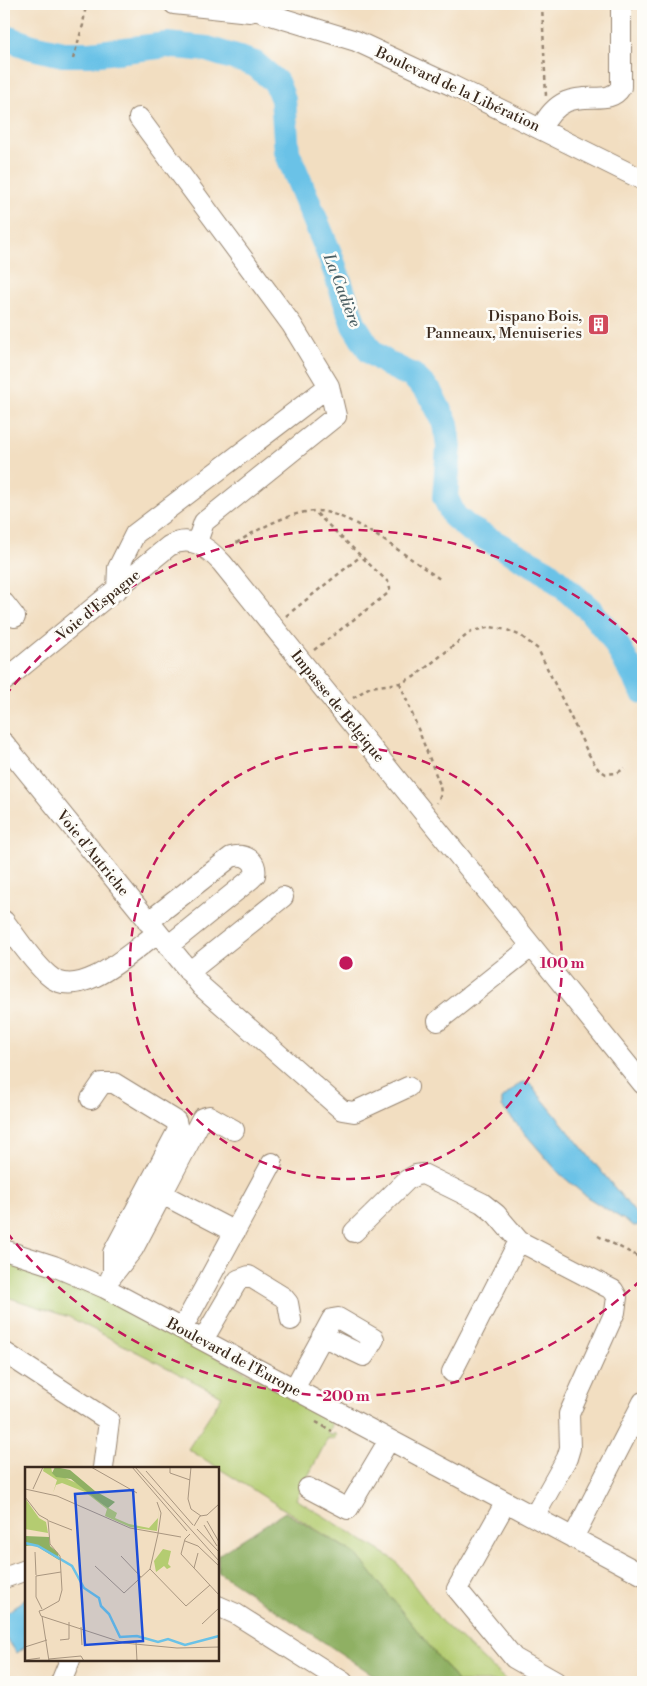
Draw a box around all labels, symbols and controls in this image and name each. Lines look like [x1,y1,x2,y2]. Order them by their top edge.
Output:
street label: Boulevard de la Libération [372,43,543,136]
water label: La Cadière [319,250,365,330]
place label: Dispano Bois, Panneaux, Menuiseries [426,307,582,343]
building icon: Dispano Bois, Panneaux, Menuiseries [586,313,610,337]
street label: Voie d'Espagne [52,566,144,646]
street label: Impasse de Belgique [287,646,389,766]
street label: Voie d'Autriche [52,806,133,900]
centre of rings [337,954,355,972]
text: 100 m [540,954,585,973]
street label: Boulevard de l'Europe [162,1314,304,1401]
text: 200 m [322,1387,370,1406]
inset map [25,1467,219,1661]

